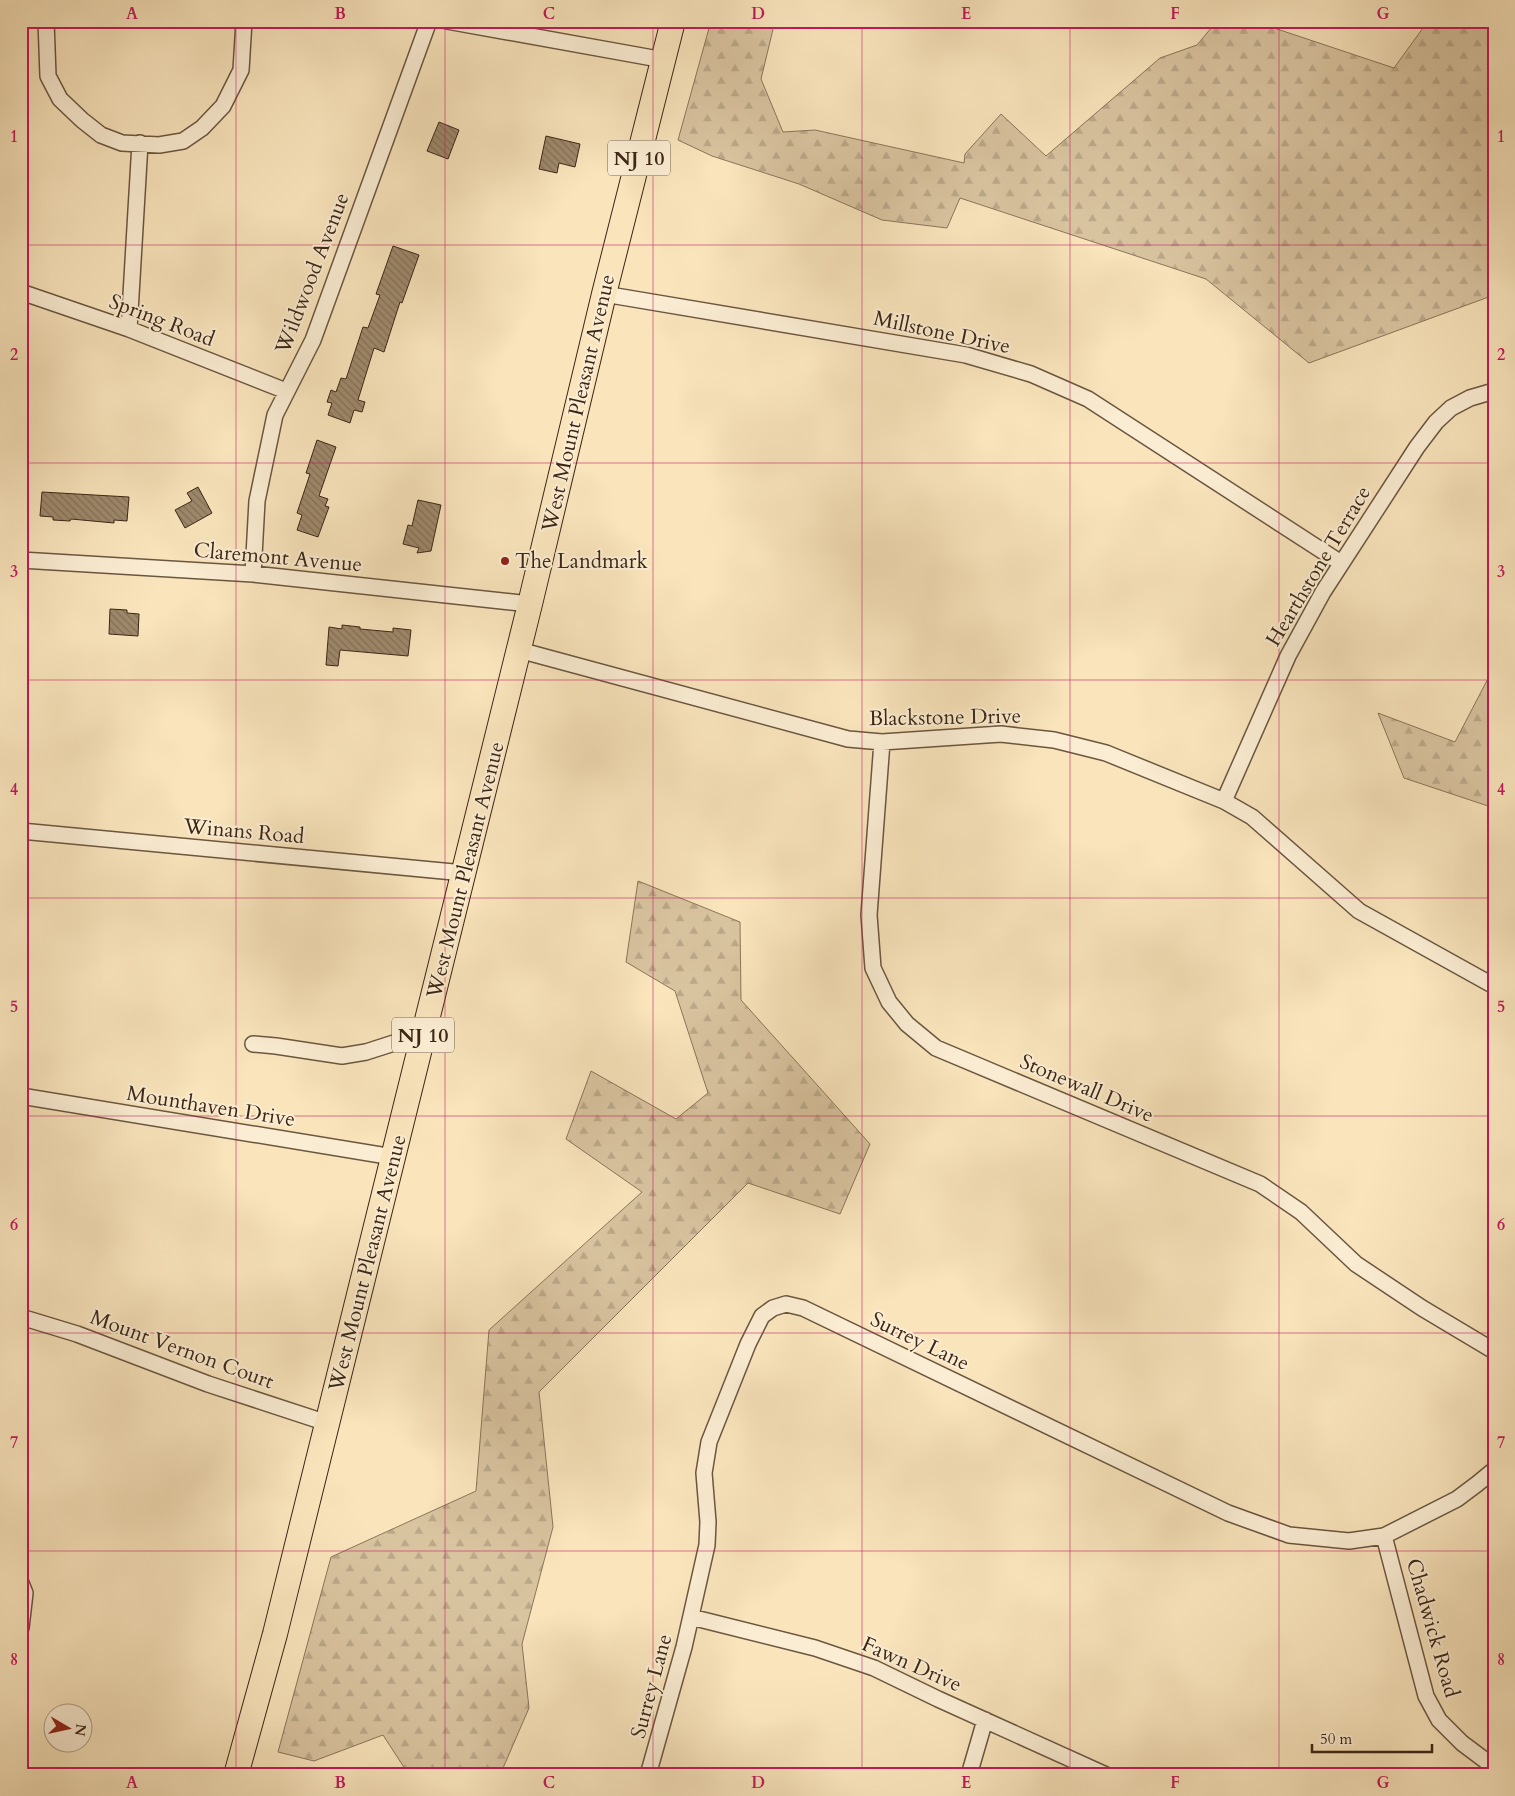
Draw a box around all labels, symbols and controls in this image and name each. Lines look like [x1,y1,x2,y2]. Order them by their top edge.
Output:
text: A [126,3,138,25]
text: B [334,3,346,25]
text: C [543,3,555,25]
text: D [751,3,765,25]
text: E [961,3,971,25]
text: F [1170,3,1180,25]
text: G [1376,3,1390,25]
text: 1 [10,126,18,148]
text: 1 [1497,126,1505,148]
road number: NJ 10 [608,140,670,176]
street label: Wildwood Avenue [268,189,356,359]
street label: West Mount Pleasant Avenue [534,271,622,536]
street label: Spring Road [105,287,219,354]
street label: Millstone Drive [871,304,1013,361]
text: 2 [10,344,18,366]
text: 2 [1497,344,1505,366]
street label: Hearthstone Terrace [1259,481,1378,652]
street label: Claremont Avenue [192,536,363,579]
place label: The Landmark [515,547,648,576]
marker: The Landmark [499,555,511,567]
text: 3 [10,561,18,583]
text: 3 [1497,561,1505,583]
street label: Blackstone Drive [869,702,1021,733]
street label: West Mount Pleasant Avenue [419,739,511,1003]
text: 4 [10,779,18,801]
text: 4 [1497,779,1505,801]
street label: Winans Road [181,812,305,851]
text: 5 [10,996,18,1018]
text: 5 [1497,996,1505,1018]
road number: NJ 10 [392,1018,454,1052]
street label: Stonewall Drive [1015,1047,1158,1130]
street label: Mounthaven Drive [125,1079,297,1134]
street label: West Mount Pleasant Avenue [321,1132,413,1396]
text: 6 [10,1214,18,1236]
text: 6 [1497,1214,1505,1236]
street label: Mount Vernon Court [86,1303,278,1396]
street label: Surrey Lane [865,1305,974,1378]
text: 7 [10,1432,18,1454]
text: 7 [1497,1432,1505,1454]
street label: Chadwick Road [1399,1555,1466,1701]
street label: Fawn Drive [857,1630,966,1699]
street label: Surrey Lane [624,1631,679,1742]
text: 8 [10,1649,18,1671]
text: 8 [1497,1649,1505,1671]
north arrow [42,1704,92,1754]
scale bar [1312,1721,1432,1753]
text: N [70,1722,91,1737]
text: 50 m [1320,1729,1352,1749]
text: A [126,1772,138,1794]
text: B [334,1772,346,1794]
text: C [543,1772,555,1794]
text: D [751,1772,765,1794]
text: E [961,1772,971,1794]
text: F [1170,1772,1180,1794]
text: G [1376,1772,1390,1794]

